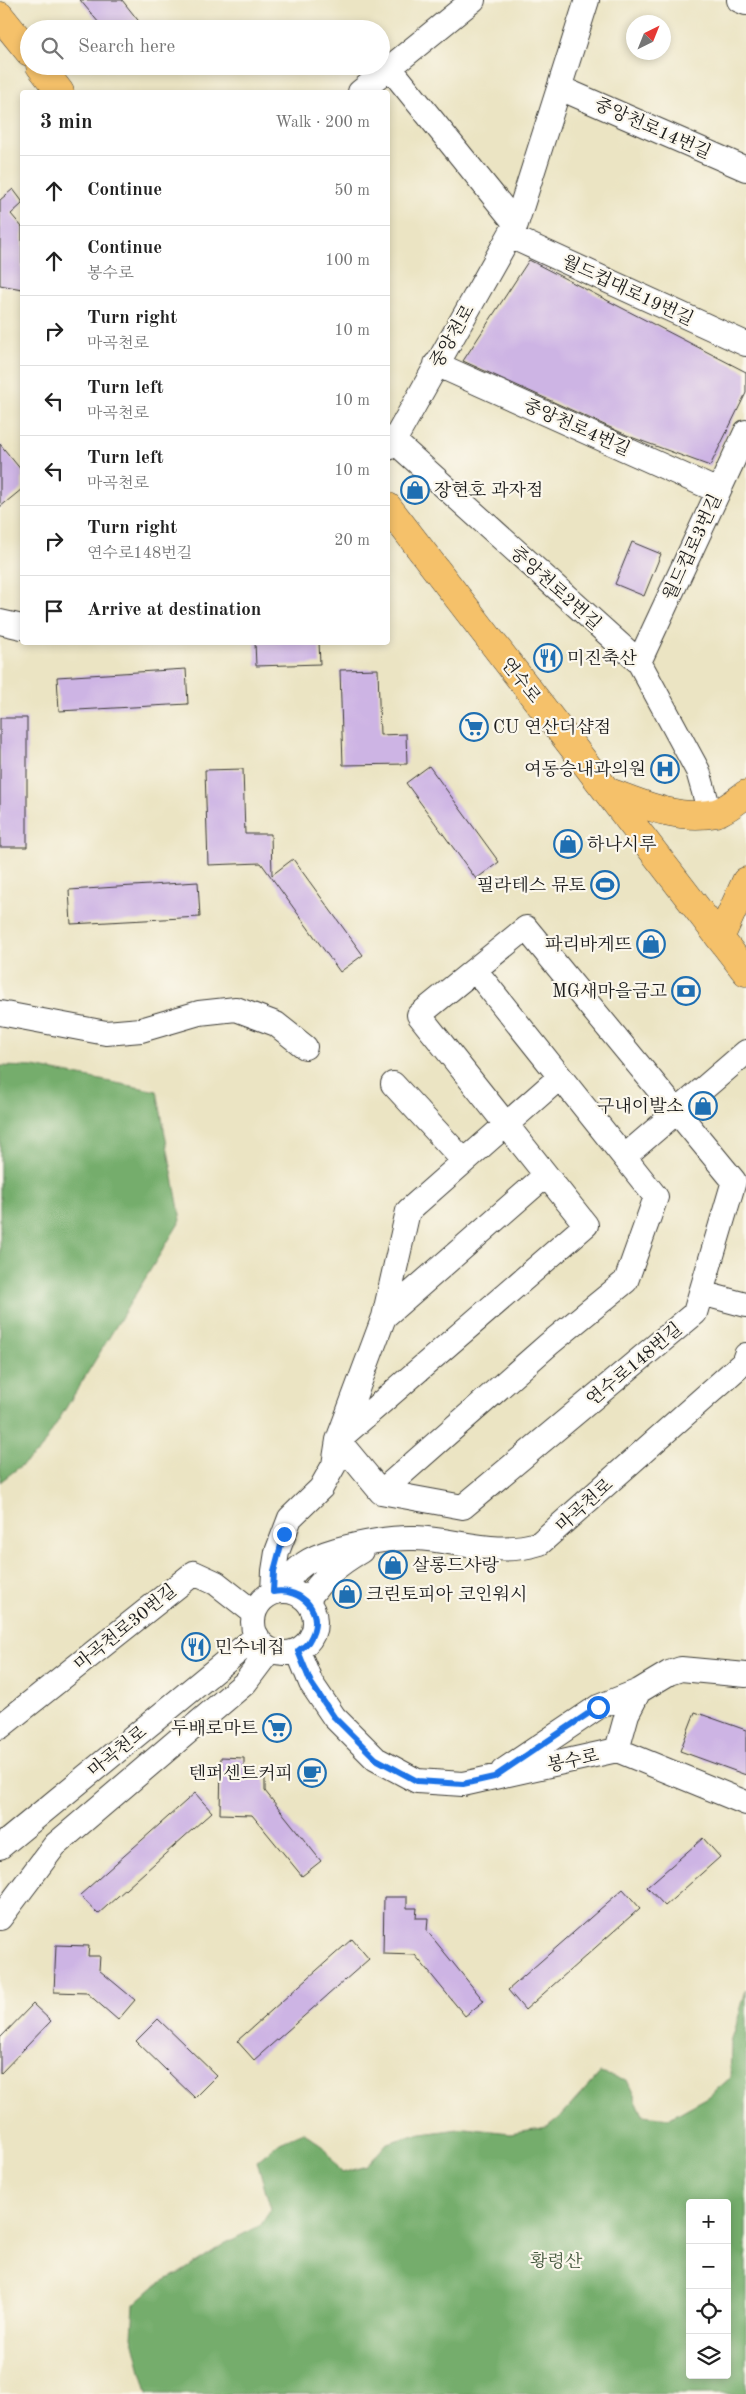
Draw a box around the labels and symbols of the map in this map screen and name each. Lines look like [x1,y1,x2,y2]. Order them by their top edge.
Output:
north arrow [626,15,671,60]
street label: 중앙천로14번길 [592,94,714,163]
street label: 월드컵대로19번길 [559,252,696,329]
street label: 중앙천로 [427,301,478,371]
street label: 중앙천로4번길 [521,395,633,459]
shop icon: 장현호 과자점 [400,475,430,505]
place label: 장현호 과자점 [434,480,543,500]
street label: 월드컵로3번길 [660,491,725,603]
street label: 중앙천로2번길 [507,543,605,634]
restaurant icon: 미진축산 [533,643,563,673]
place label: 미진축산 [567,648,637,668]
street label: 연수로 [497,654,544,707]
supermarket icon: CU 연산더샵점 [459,712,489,742]
place label: CU 연산더샵점 [493,718,611,737]
hospital icon: 여동승내과의원 [650,754,680,784]
place label: 여동승내과의원 [524,760,646,779]
shop icon: 하나시루 [553,829,583,859]
place label: 하나시루 [587,835,657,854]
sports icon: 필라테스 뮤토 [590,870,620,900]
place label: 필라테스 뮤토 [477,876,586,895]
shop icon: 파리바게뜨 [636,929,666,959]
place label: 파리바게뜨 [545,935,633,954]
bank icon: MG새마을금고 [671,976,701,1006]
place label: MG새마을금고 [552,982,668,1001]
shop icon: 구내이발소 [688,1091,718,1121]
place label: 구내이발소 [597,1096,684,1116]
street label: 연수로148번길 [583,1319,686,1410]
street label: 마곡천로 [552,1475,617,1536]
route end [273,1523,296,1546]
shop icon: 살롱드사랑 [378,1550,408,1580]
place label: 살롱드사랑 [412,1556,500,1575]
shop icon: 크린토피아 코인워시 [332,1579,362,1609]
street label: 마곡천로30번길 [71,1581,180,1674]
place label: 크린토피아 코인워시 [366,1585,528,1604]
restaurant icon: 민수네집 [181,1632,211,1662]
place label: 민수네집 [215,1638,285,1657]
route start [587,1696,610,1719]
supermarket icon: 두배로마트 [262,1713,292,1743]
place label: 두배로마트 [171,1719,259,1738]
street label: 마곡천로 [84,1722,150,1781]
street label: 봉수로 [545,1745,601,1775]
cafe icon: 텐퍼센트커피 [297,1758,327,1788]
place label: 텐퍼센트커피 [189,1764,293,1783]
park label: 황령산 [530,2251,583,2271]

